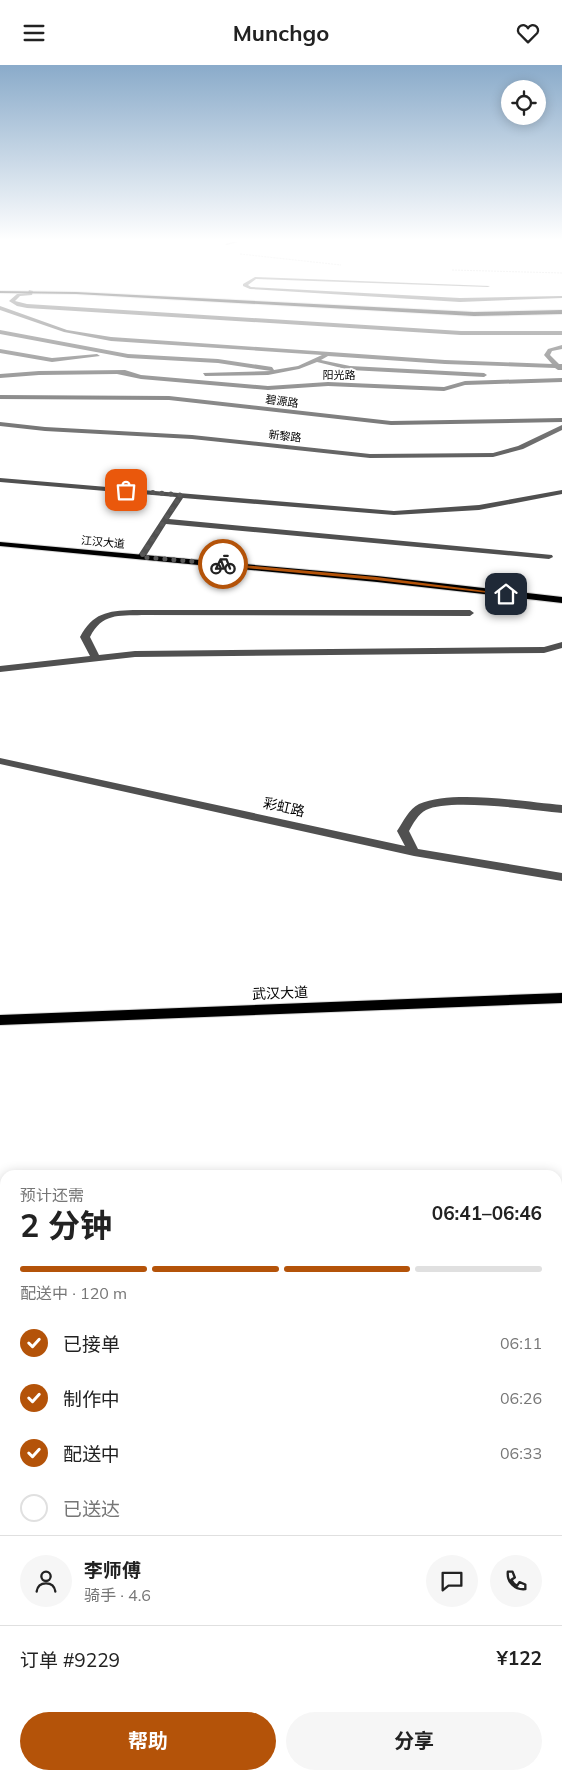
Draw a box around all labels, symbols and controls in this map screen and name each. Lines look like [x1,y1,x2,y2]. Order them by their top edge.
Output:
icon: menu [20,19,48,47]
text: Munchgo [233,19,329,47]
icon: heart [514,19,542,47]
map controls [501,80,546,125]
button: locate [501,80,546,125]
street label: 阳光路 [322,368,356,382]
street label: 碧源路 [265,392,299,410]
street label: 新黎路 [268,427,302,445]
pin [105,469,147,511]
icon: bag [112,476,140,504]
street label: 江汉大道 [80,533,126,551]
courier [198,539,248,589]
icon: bike [209,550,237,578]
pin [485,573,527,615]
icon: home [492,580,520,608]
street label: 彩虹路 [262,794,306,820]
street label: 武汉大道 [252,983,308,1003]
text: 预计还需 [20,1185,84,1205]
text: 06:41–06:46 [432,1201,542,1225]
text: 2 分钟 [20,1205,112,1245]
text: 配送中 · 120 m [20,1283,127,1303]
icon: check [20,1329,48,1357]
text: 已接单 [63,1332,120,1356]
text: 06:11 [500,1333,542,1353]
icon: check [20,1384,48,1412]
text: 制作中 [63,1387,120,1411]
text: 06:26 [500,1388,542,1408]
icon: check [20,1439,48,1467]
text: 配送中 [63,1442,120,1466]
text: 06:33 [500,1443,542,1463]
text: 已送达 [63,1497,120,1521]
button: person [20,1555,72,1607]
button: chat [426,1555,478,1607]
button: phone [490,1555,542,1607]
text: 李师傅 [84,1558,141,1582]
text: 骑手 · 4.6 [84,1585,151,1605]
text: ¥122 [496,1646,542,1670]
text: 订单 #9229 [20,1648,120,1672]
button: 帮助 [20,1712,276,1770]
button: 分享 [286,1712,542,1770]

